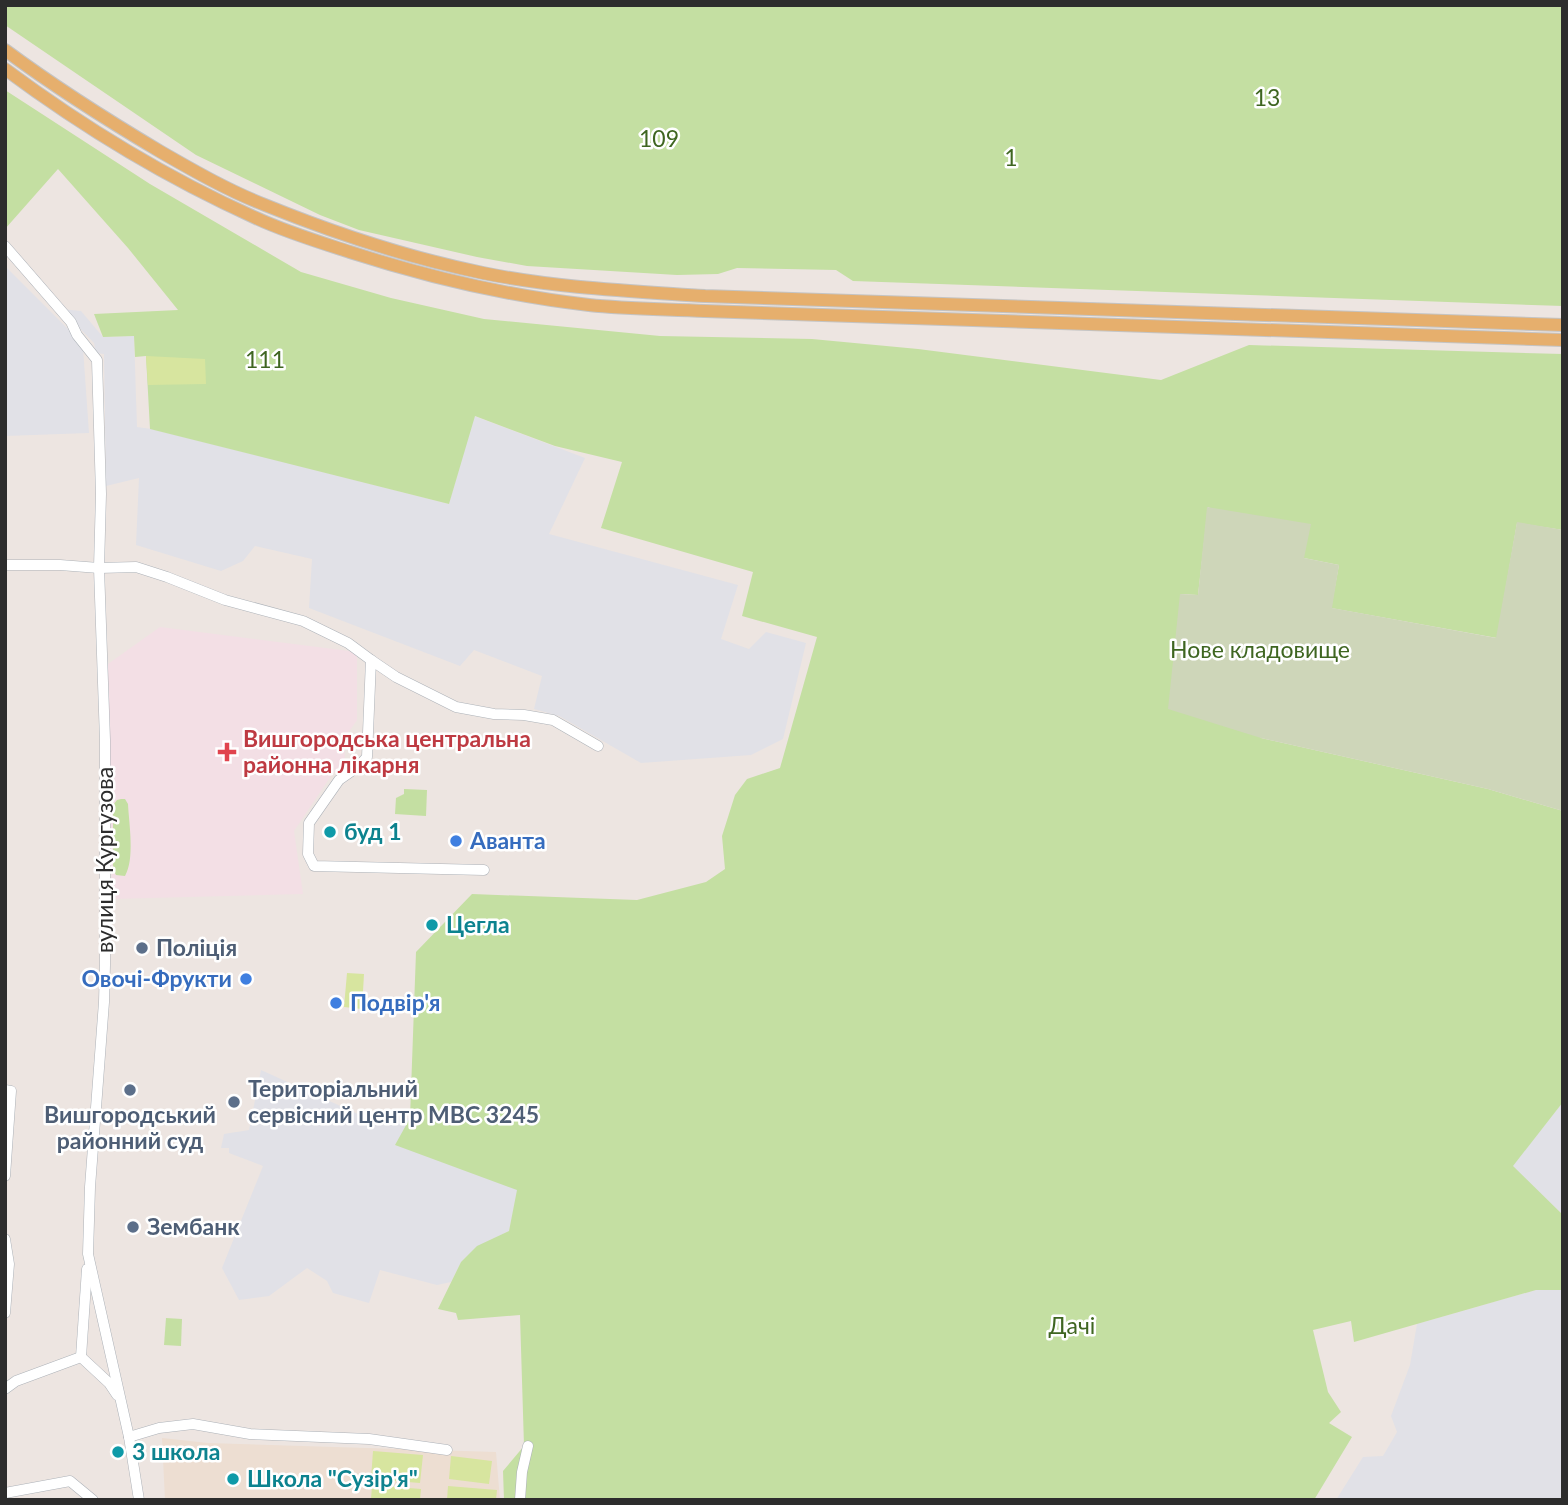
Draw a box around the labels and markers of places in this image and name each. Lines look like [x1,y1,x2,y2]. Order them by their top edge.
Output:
place label: Вишгородська центральна районна лікарня [243,724,531,778]
marker: Вишгородська центральна районна лікарня [217,742,237,762]
place label: буд 1 [344,817,402,845]
marker: буд 1 [322,824,338,840]
place label: Аванта [469,826,546,854]
marker: Аванта [448,833,464,849]
place label: Цегла [446,910,510,938]
marker: Цегла [424,917,440,933]
place label: Поліція [156,933,237,961]
marker: Поліція [134,940,150,956]
place label: Овочі-Фрукти [81,964,232,992]
marker: Овочі-Фрукти [238,971,254,987]
place label: Подвір'я [350,988,440,1016]
marker: Подвір'я [328,995,344,1011]
place label: Територіальний сервісний центр МВС 3245 [248,1074,539,1128]
marker: Вишгородський районний суд [122,1082,138,1098]
marker: Територіальний сервісний центр МВС 3245 [226,1094,242,1110]
place label: Вишгородський районний суд [44,1100,216,1154]
place label: Зембанк [147,1212,240,1240]
marker: Зембанк [125,1219,141,1235]
place label: 3 школа [132,1437,220,1465]
marker: 3 школа [110,1444,126,1460]
place label: Школа "Сузір'я" [247,1464,418,1492]
marker: Школа "Сузір'я" [225,1471,241,1487]

